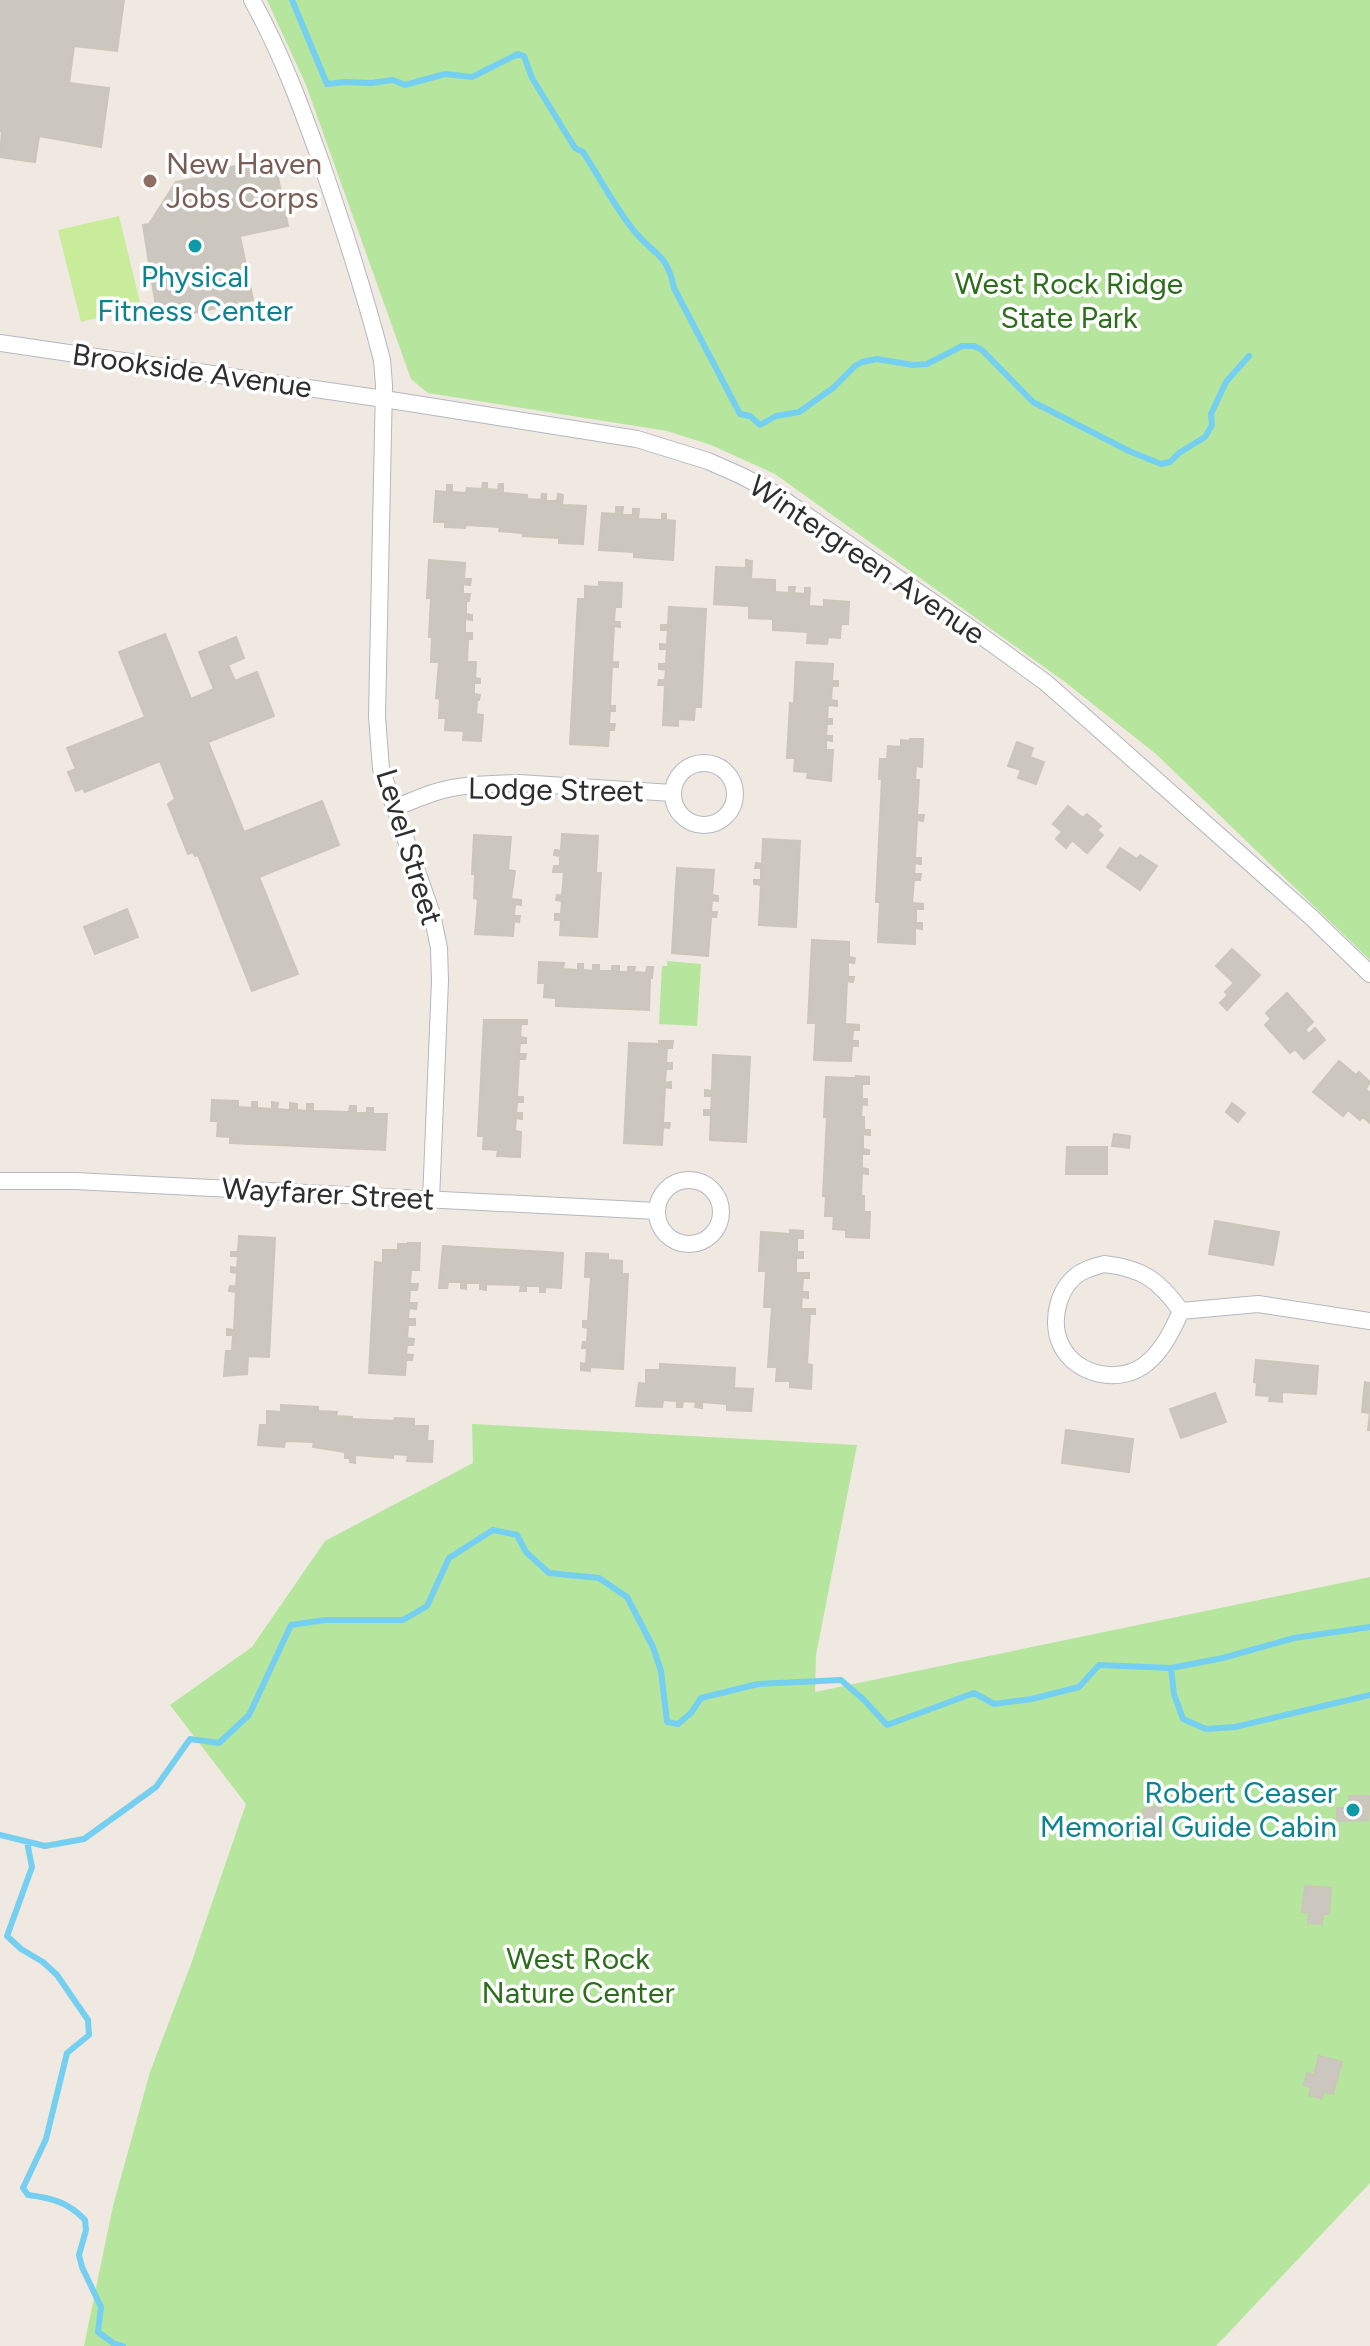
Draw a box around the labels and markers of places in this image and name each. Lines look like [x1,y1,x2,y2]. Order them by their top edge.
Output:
place label: New Haven Jobs Corps [166,145,322,216]
marker: New Haven Jobs Corps [141,172,159,190]
marker: Physical Fitness Center [186,237,204,255]
place label: Physical Fitness Center [97,258,293,329]
place label: Robert Ceaser Memorial Guide Cabin [1040,1774,1337,1845]
marker: Robert Ceaser Memorial Guide Cabin [1344,1801,1362,1819]

